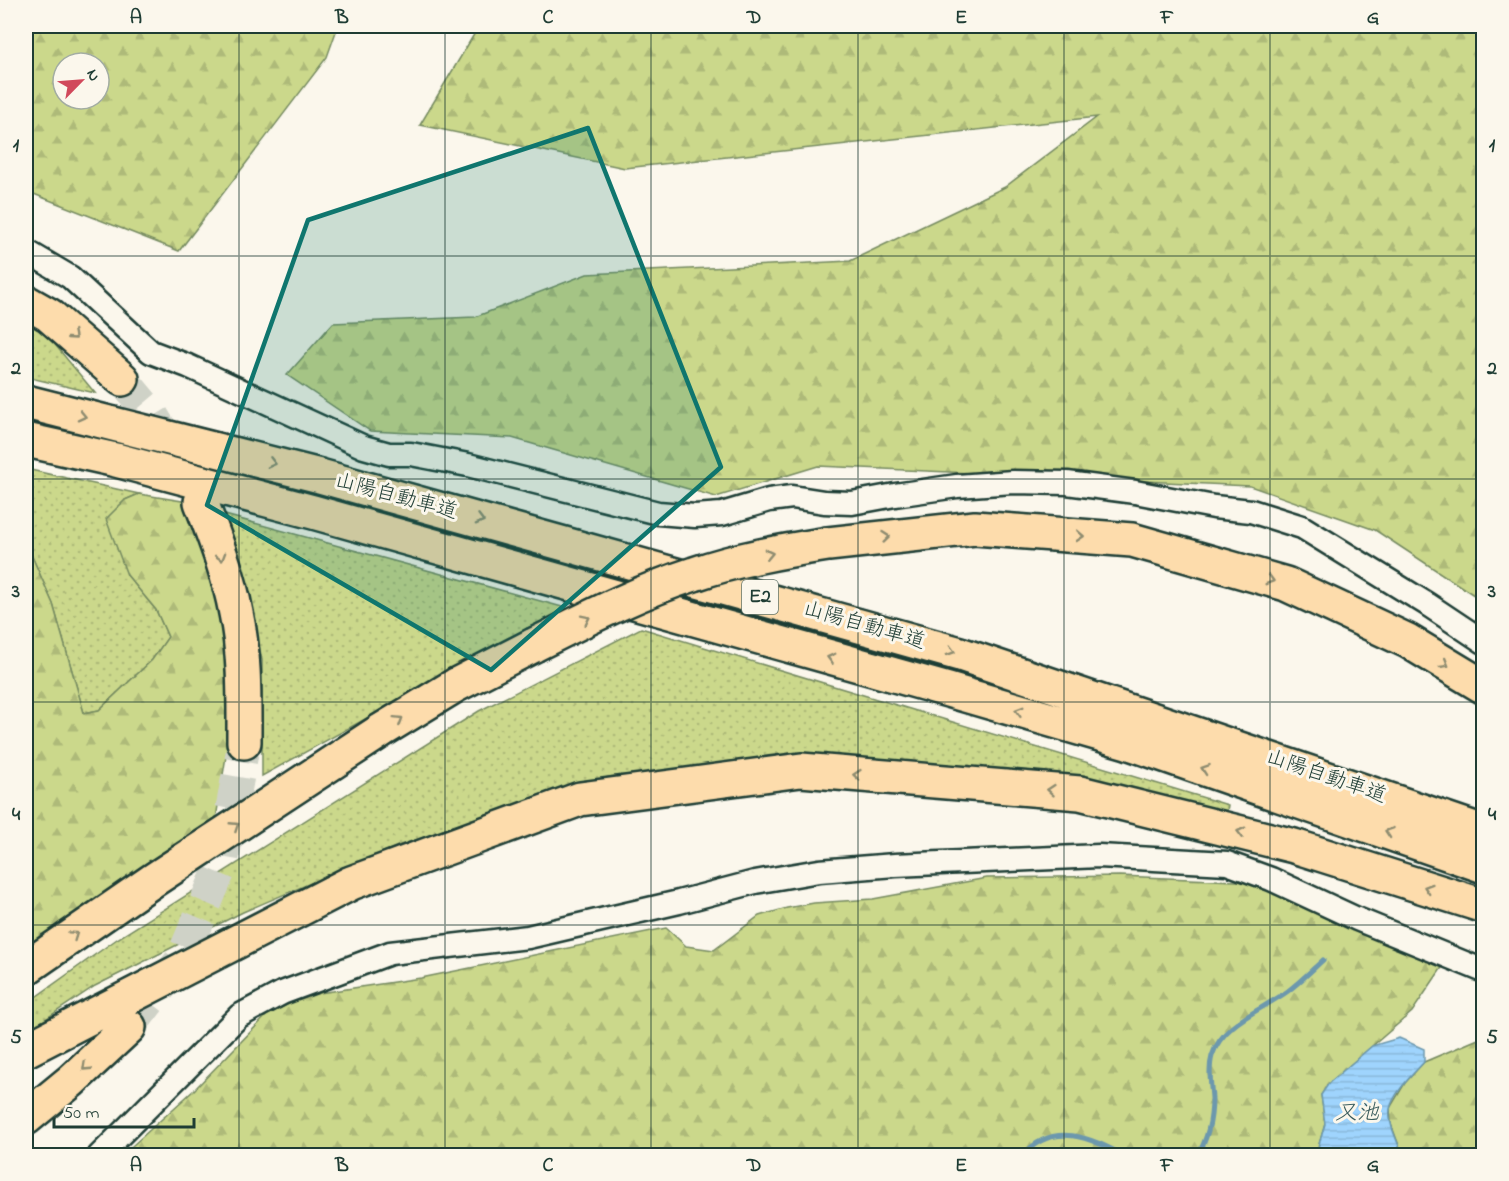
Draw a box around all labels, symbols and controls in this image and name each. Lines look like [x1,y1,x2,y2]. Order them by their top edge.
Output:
text: A [130,4,142,33]
text: B [334,4,349,33]
text: C [543,4,554,33]
text: D [746,4,761,33]
text: E [955,4,967,33]
text: F [1160,4,1174,33]
text: G [1367,4,1380,33]
north arrow [51,51,111,111]
text: N [80,66,106,86]
text: 1 [13,132,20,161]
text: 1 [1489,132,1496,161]
one-way arrow [66,329,77,340]
text: 2 [10,355,21,384]
text: 2 [1486,355,1497,384]
one-way arrow [77,409,87,422]
one-way arrow [266,456,276,469]
street label: 山陽自動車道 [331,466,461,528]
one-way arrow [475,512,485,525]
one-way arrow [1076,529,1085,542]
one-way arrow [882,532,891,544]
one-way arrow [764,548,774,561]
one-way arrow [214,551,227,562]
one-way arrow [1264,573,1275,585]
text: 3 [11,578,20,607]
text: 3 [1487,578,1496,607]
road number: E2 [742,580,778,614]
street label: 山陽自動車道 [799,594,929,658]
one-way arrow [580,614,591,626]
one-way arrow [945,644,956,656]
one-way arrow [826,652,836,665]
one-way arrow [1439,656,1449,668]
one-way arrow [1014,705,1024,718]
one-way arrow [393,716,403,728]
street label: 山陽自動車道 [1262,742,1390,812]
one-way arrow [1200,764,1211,776]
one-way arrow [852,769,861,782]
one-way arrow [1047,784,1056,797]
text: 4 [12,801,21,830]
text: 4 [1488,801,1497,830]
one-way arrow [229,823,240,834]
one-way arrow [1236,827,1246,840]
one-way arrow [1384,827,1395,840]
one-way arrow [1423,883,1434,896]
one-way arrow [67,931,78,942]
text: 5 [10,1024,22,1053]
text: 5 [1486,1024,1498,1053]
one-way arrow [82,1060,93,1071]
scale bar [54,1091,194,1129]
water label: 又池 [1335,1098,1380,1130]
text: 50 m [63,1101,100,1127]
text: A [130,1152,142,1181]
text: B [334,1152,349,1181]
text: C [543,1152,554,1181]
text: D [746,1152,761,1181]
text: E [955,1152,967,1181]
text: F [1160,1152,1174,1181]
text: G [1367,1152,1380,1181]

